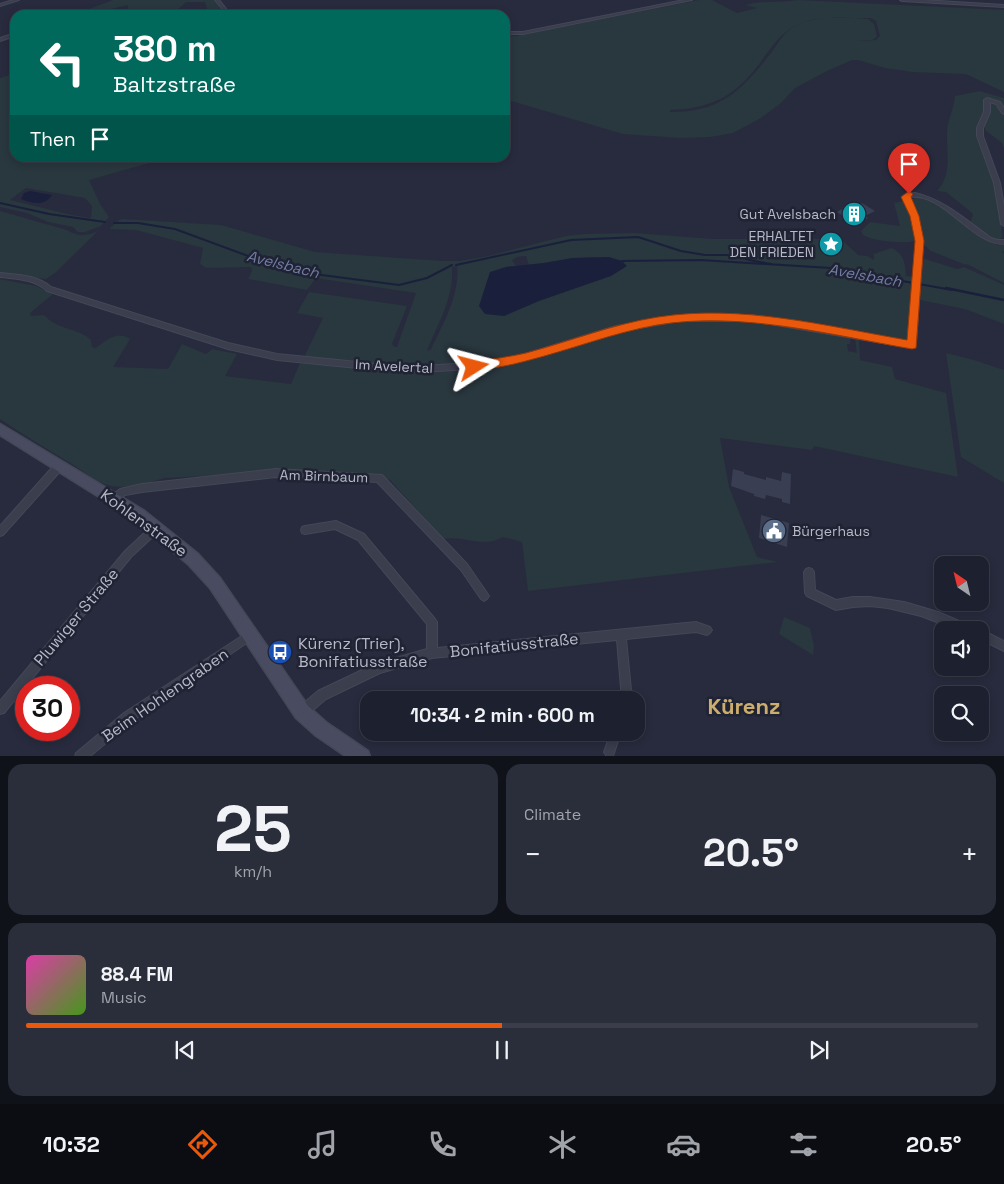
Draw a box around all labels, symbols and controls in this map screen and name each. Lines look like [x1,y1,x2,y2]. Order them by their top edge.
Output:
text: 380 m [113,27,217,71]
icon: left [30,30,95,95]
text: Baltzstraße [113,70,236,98]
icon: arrive [86,125,114,153]
text: Then [30,127,76,152]
pin [888,143,930,194]
icon: arrive [895,150,923,178]
building icon: Gut Avelsbach [841,201,867,227]
place label: Gut Avelsbach [740,205,836,223]
place label: ERHALTET DEN FRIEDEN [730,227,814,261]
place icon: ERHALTET DEN FRIEDEN [818,231,844,257]
water label: Avelsbach [245,246,322,282]
water label: Avelsbach [827,259,904,291]
position arrow [447,340,499,392]
street label: Im Avelertal [355,355,433,377]
street label: Am Birnbaum [279,465,369,487]
street label: Kohlenstraße [96,484,192,562]
public building icon: Bürgerhaus [761,518,787,544]
place label: Bürgerhaus [792,522,870,540]
north arrow [934,556,989,611]
map controls [934,556,989,741]
street label: Pluwiger Straße [29,564,123,670]
button: sound [934,621,989,676]
street label: Bonifatiusstraße [449,628,579,662]
place label: Kürenz (Trier), Bonifatiusstraße [298,633,427,672]
bus stop icon: Kürenz (Trier), Bonifatiusstraße [267,639,293,665]
street label: Beim Hohlengraben [98,643,232,747]
speed limit sign: 30 [15,676,80,741]
button: search [934,686,989,741]
district label: Kürenz [707,692,781,720]
text: 10:34 · 2 min · 600 m [410,703,595,728]
text: 25 [214,787,292,870]
text: Climate [524,804,581,825]
text: 20.5° [703,829,799,877]
text: − [524,836,541,872]
text: + [961,836,978,872]
text: km/h [234,861,272,882]
text: 88.4 FM [101,962,173,987]
text: Music [101,987,147,1008]
icon: previous [171,1036,199,1064]
icon: pause [488,1036,516,1064]
icon: next [805,1036,833,1064]
icon: directions [185,1127,220,1162]
icon: music [305,1127,340,1162]
icon: phone [425,1127,460,1162]
icon: climate [545,1127,580,1162]
icon: car [666,1127,701,1162]
icon: filters [786,1127,821,1162]
text: 10:32 [43,1130,100,1158]
text: 20.5° [906,1130,961,1158]

